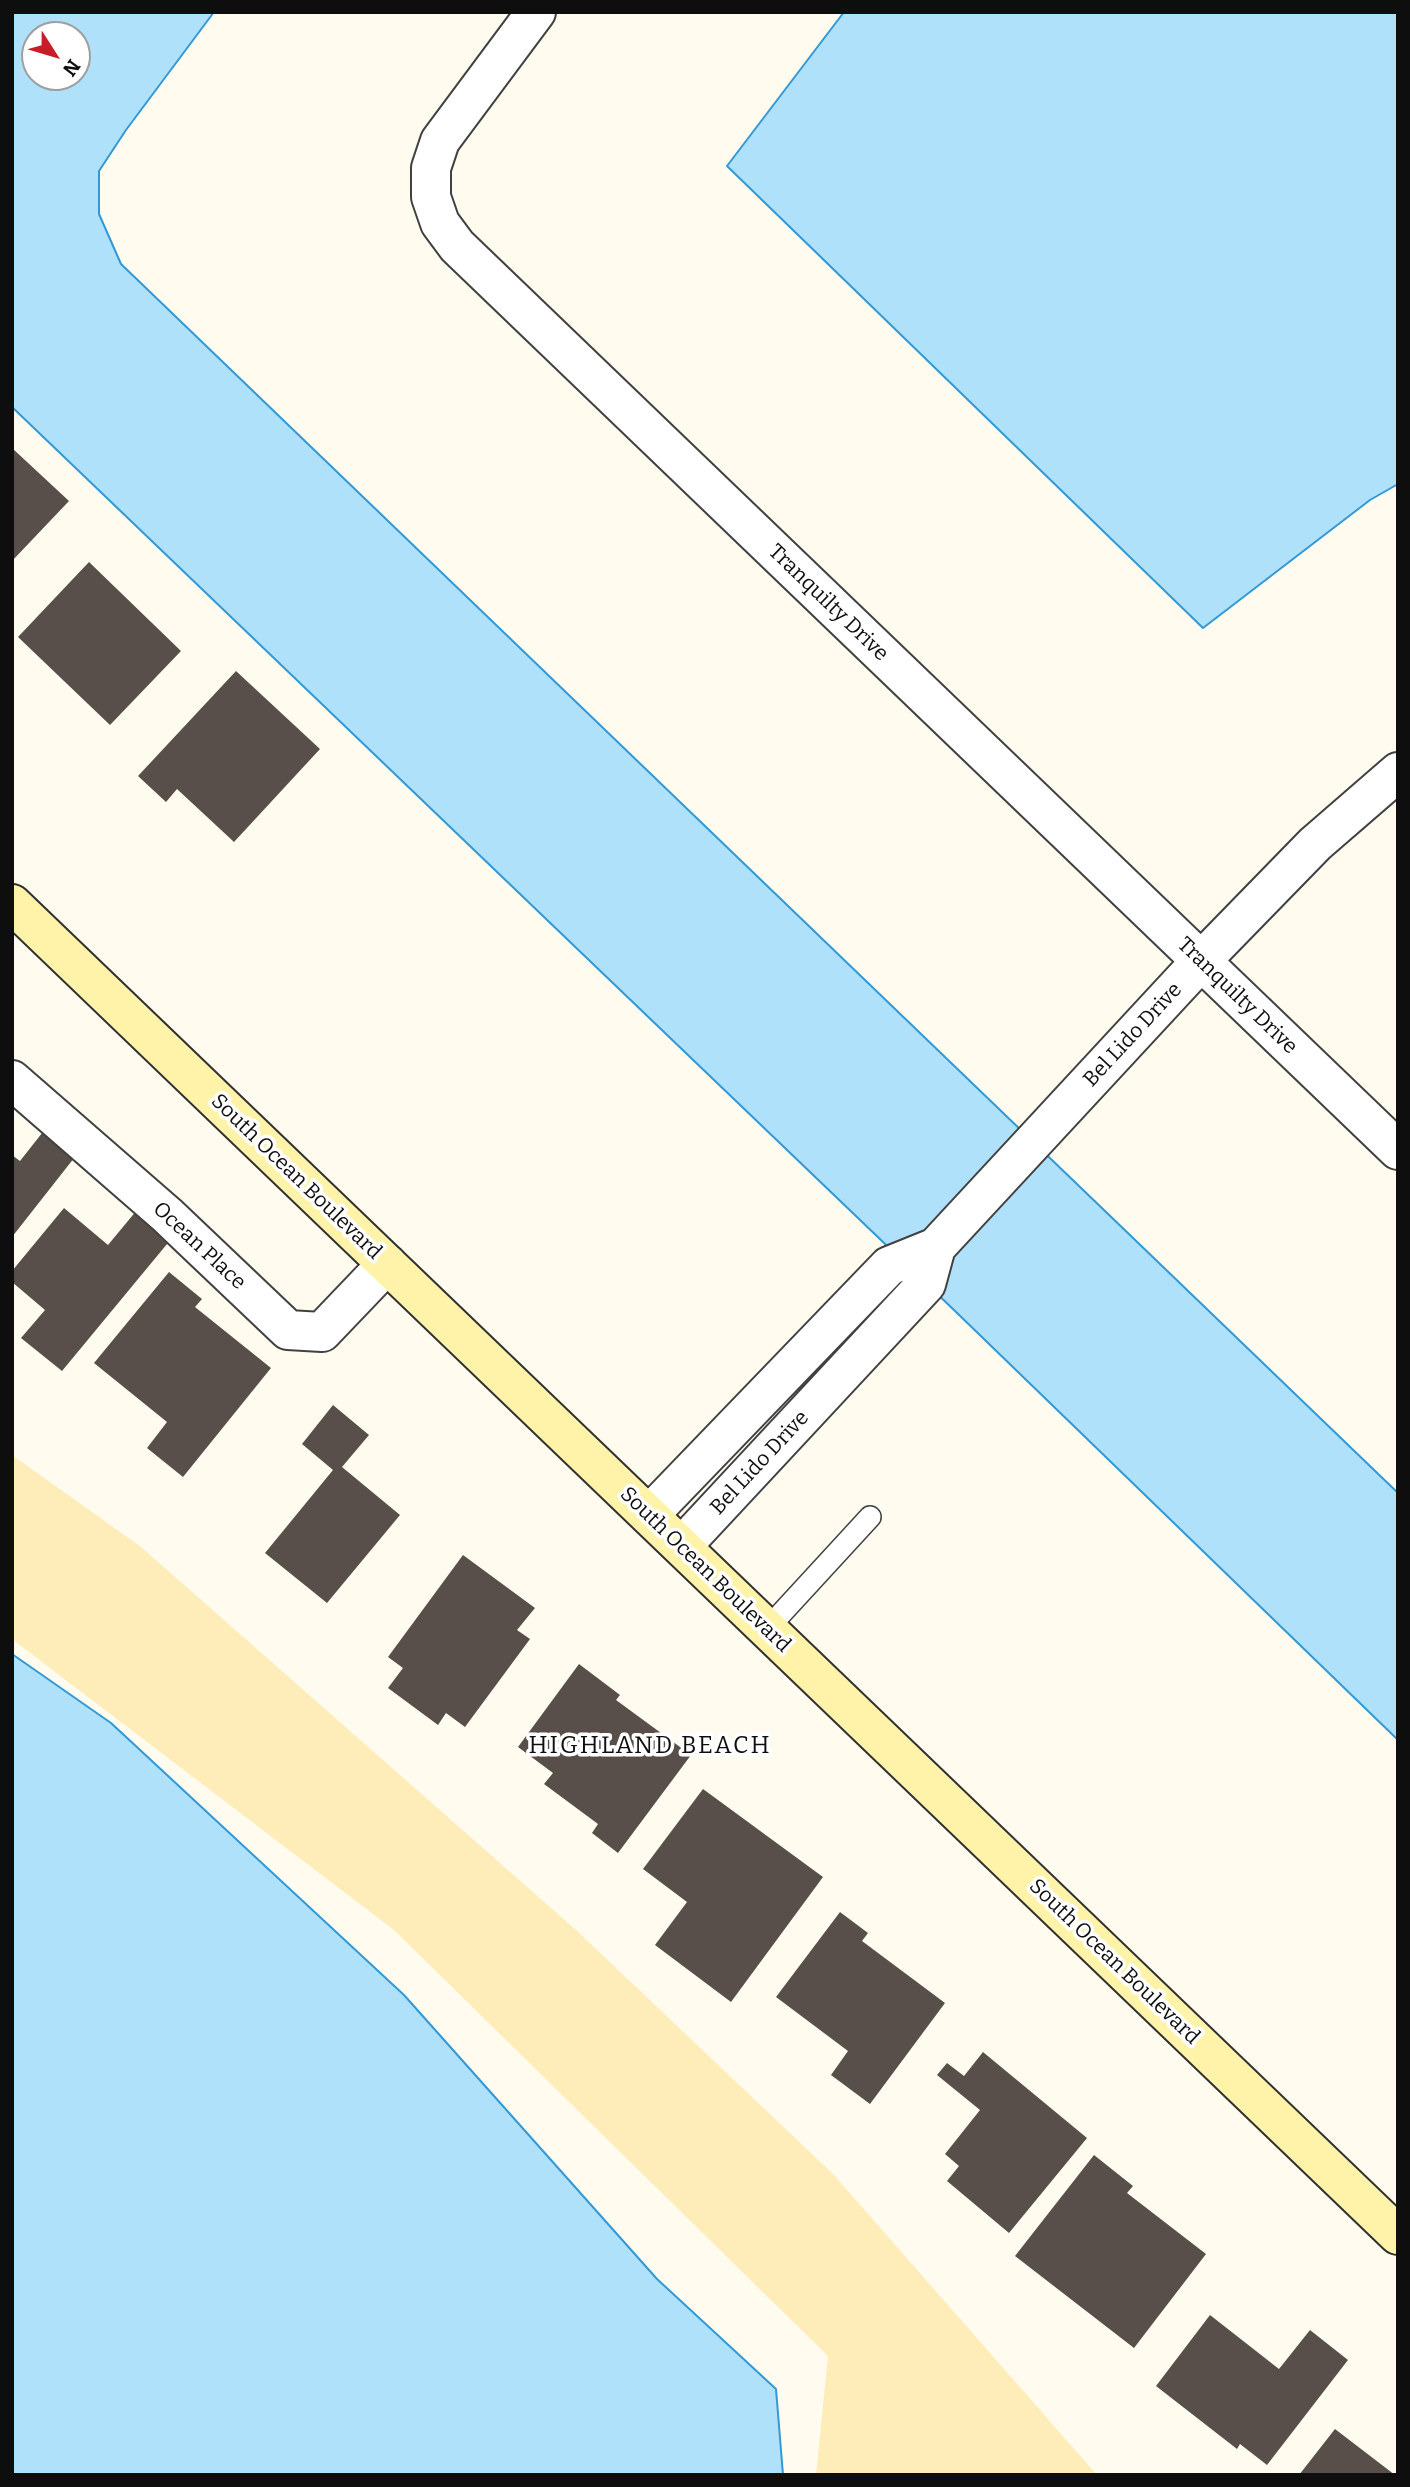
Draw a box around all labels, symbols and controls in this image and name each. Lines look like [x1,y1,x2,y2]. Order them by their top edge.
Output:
north arrow [21,21,91,91]
text: N [58,55,85,81]
street label: Tranquilty Drive [763,539,893,667]
street label: Tranquilty Drive [1172,932,1302,1060]
street label: Bel Lido Drive [1078,978,1188,1092]
street label: South Ocean Boulevard [205,1089,387,1265]
street label: Ocean Place [147,1197,251,1295]
street label: Bel Lido Drive [705,1406,815,1520]
street label: South Ocean Boulevard [614,1482,796,1658]
district label: HIGHLAND BEACH [530,1732,770,1760]
street label: South Ocean Boulevard [1023,1874,1205,2050]

